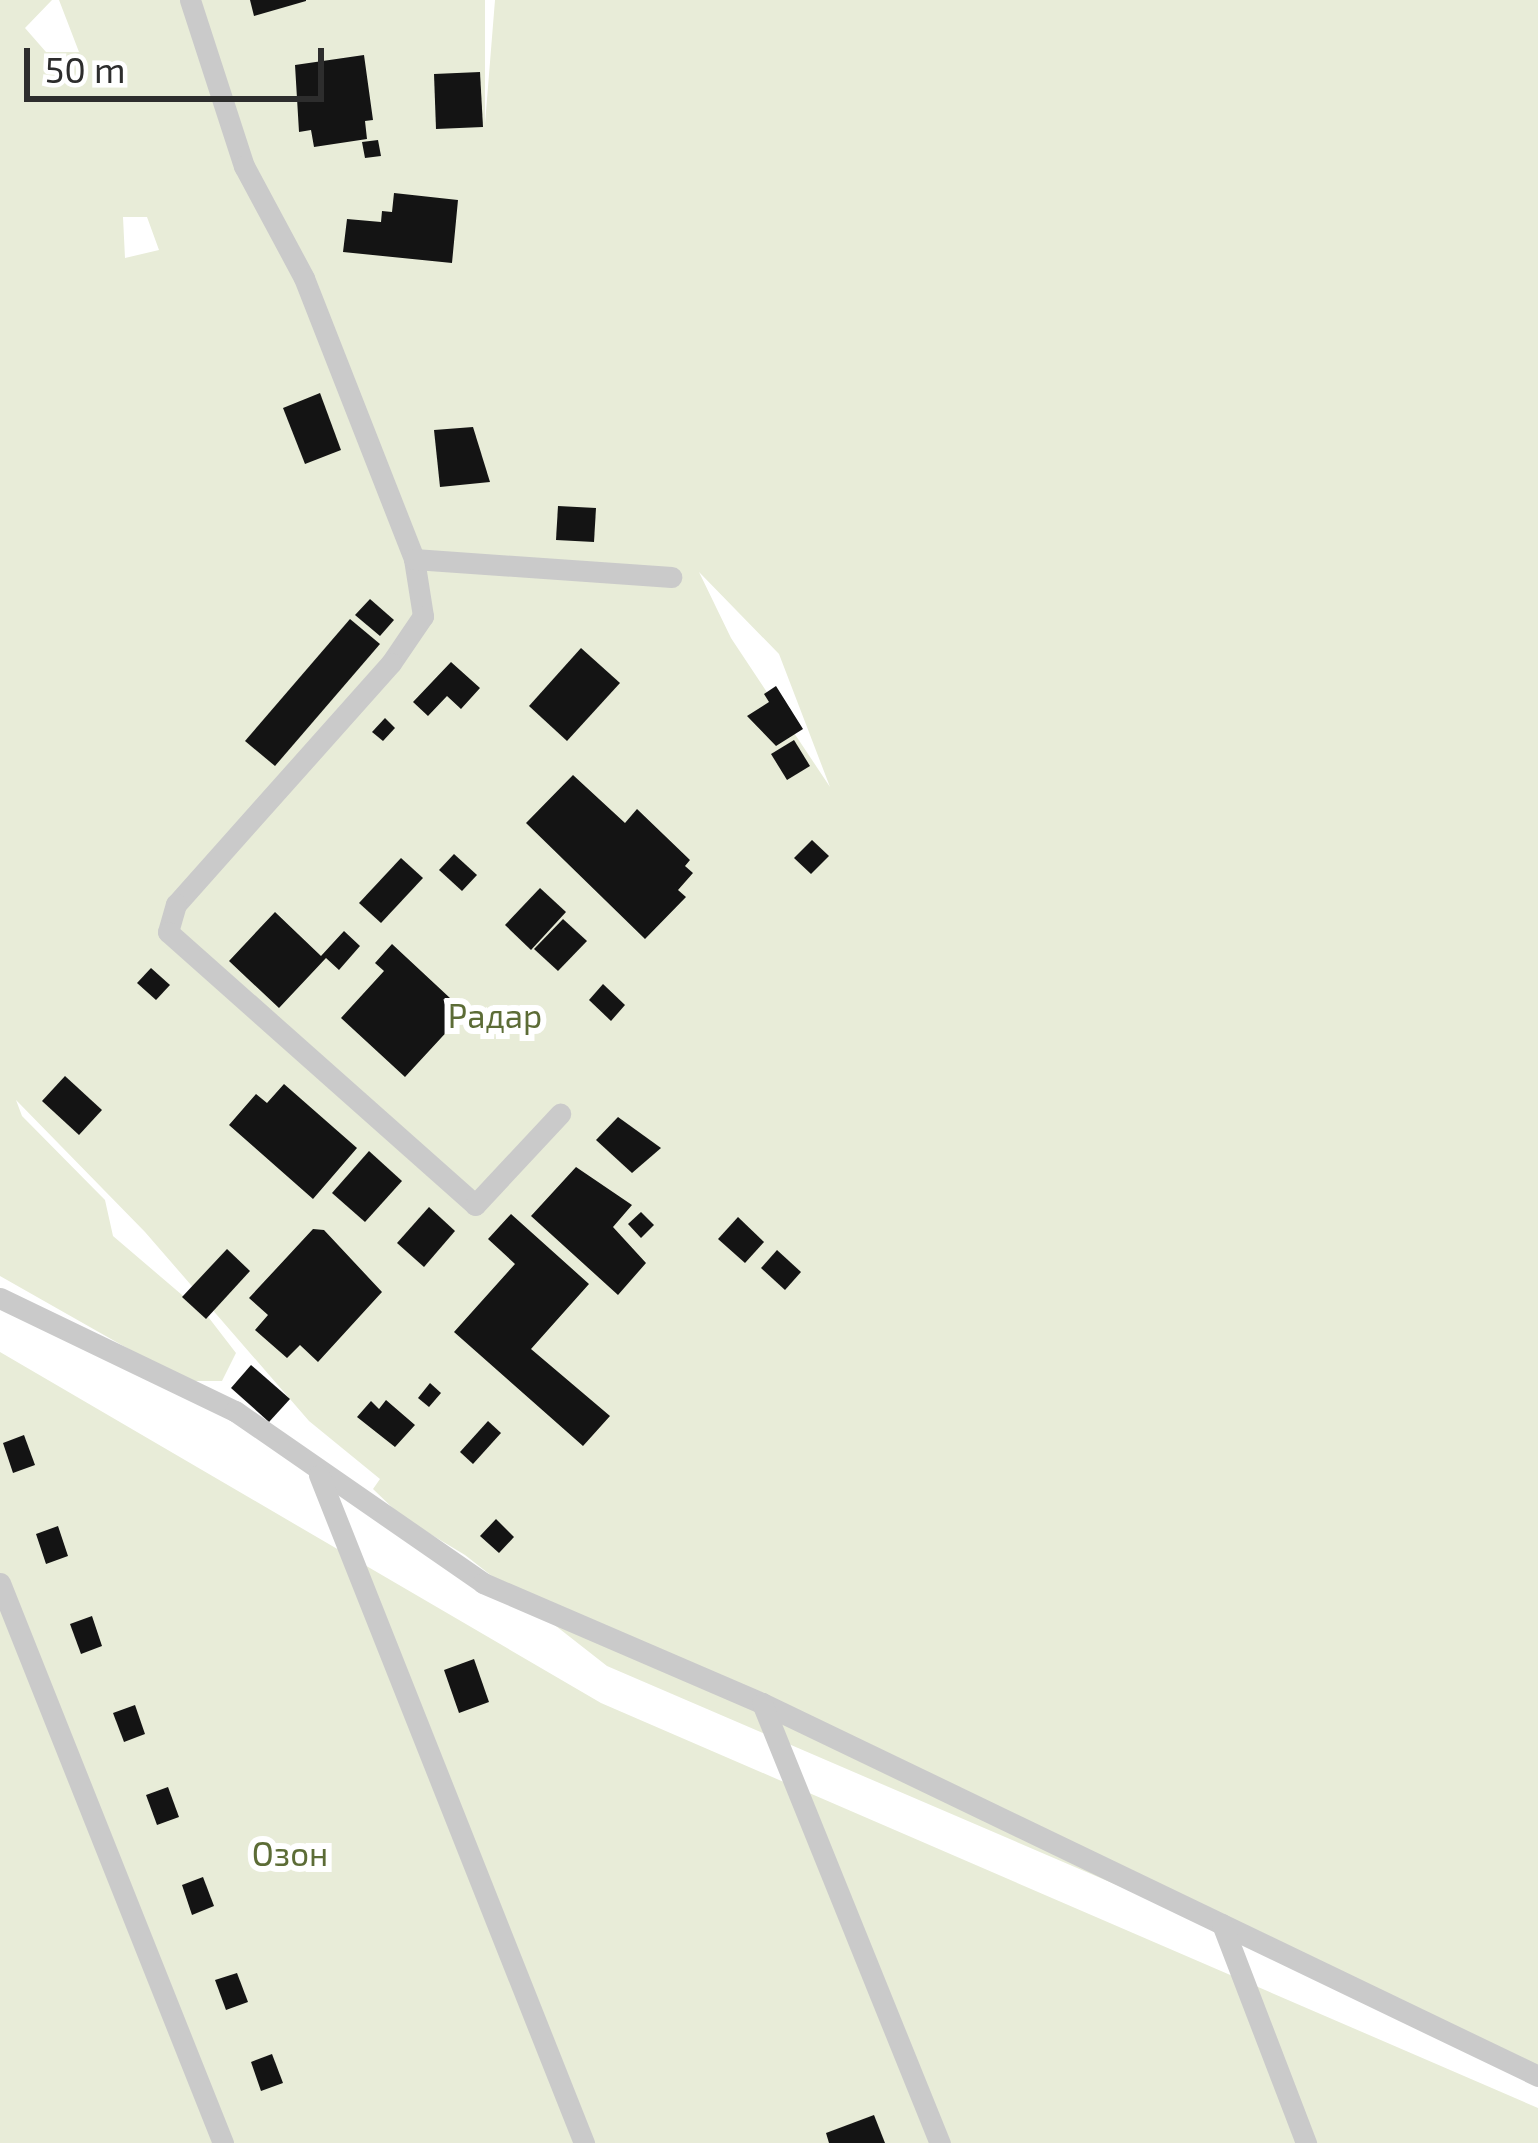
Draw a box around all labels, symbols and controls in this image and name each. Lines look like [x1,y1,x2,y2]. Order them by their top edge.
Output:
scale bar [30,24,330,98]
text: 50 m [45,47,126,90]
park label: Радар [448,996,542,1036]
park label: Озон [252,1834,328,1874]

